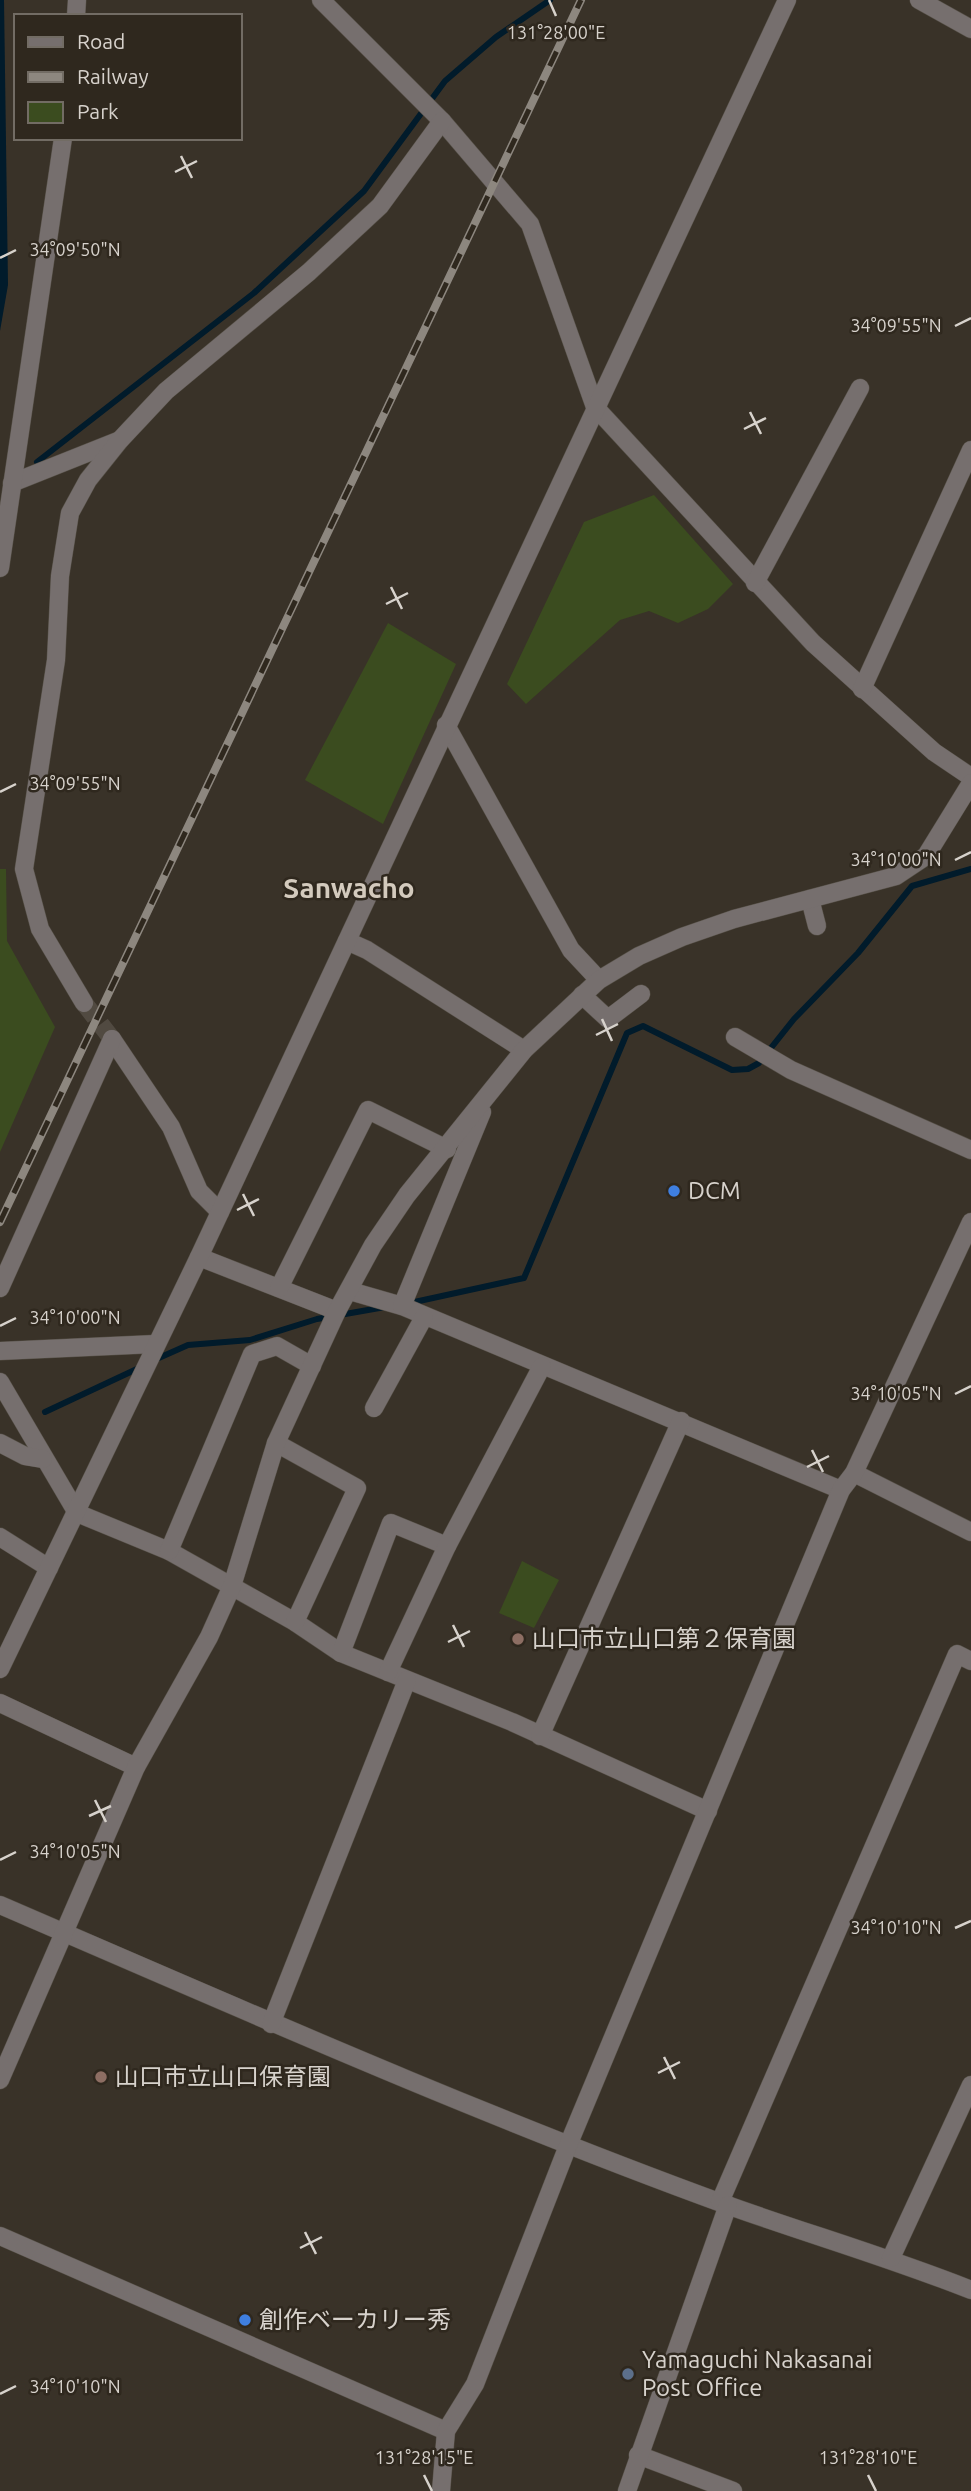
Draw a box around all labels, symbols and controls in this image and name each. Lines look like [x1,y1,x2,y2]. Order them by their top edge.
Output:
legend [14,14,242,140]
text: 131°28'00"E [507,22,605,42]
text: Road [77,29,125,53]
text: Railway [77,64,149,88]
text: Park [77,99,119,123]
text: 34°09'50"N [29,239,121,259]
text: 34°09'55"N [850,315,942,335]
text: 34°09'55"N [29,773,121,793]
text: 34°10'00"N [850,849,942,869]
district label: Sanwacho [283,872,415,903]
place label: DCM [688,1177,741,1204]
marker: DCM [666,1183,682,1199]
text: 34°10'00"N [29,1307,121,1327]
text: 34°10'05"N [850,1383,942,1403]
place label: 山口市立山口第２保育園 [532,1625,796,1652]
marker: 山口市立山口第２保育園 [510,1631,526,1647]
text: 34°10'05"N [29,1841,121,1861]
text: 34°10'10"N [850,1917,942,1937]
place label: 山口市立山口保育園 [115,2063,331,2090]
marker: 山口市立山口保育園 [93,2069,109,2085]
place label: 創作ベーカリー秀 [259,2306,451,2333]
marker: 創作ベーカリー秀 [237,2312,253,2328]
place label: Yamaguchi Nakasanai Post Office [642,2346,873,2401]
marker: Yamaguchi Nakasanai Post Office [620,2366,636,2382]
text: 34°10'10"N [29,2376,121,2396]
text: 131°28'15"E [375,2447,473,2467]
text: 131°28'10"E [819,2447,917,2467]

